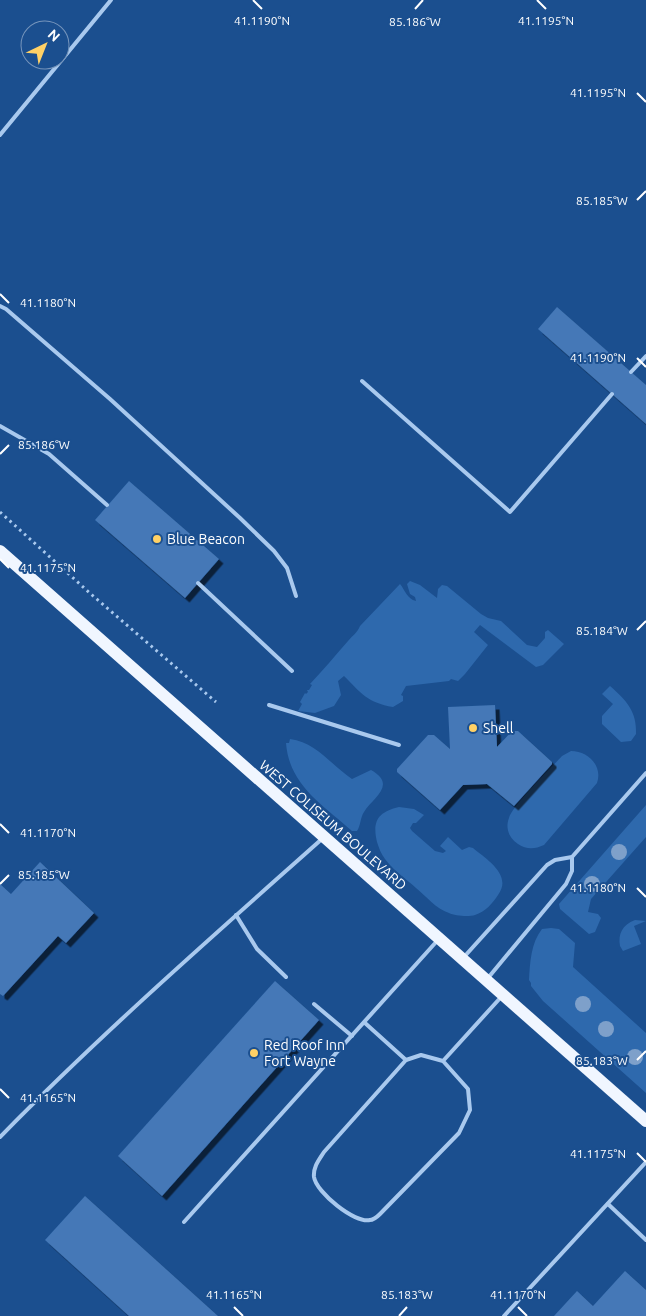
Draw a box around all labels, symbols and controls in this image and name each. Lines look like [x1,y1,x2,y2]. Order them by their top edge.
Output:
text: 41.1190°N [234,14,290,27]
text: 41.1195°N [518,14,574,27]
text: 85.186°W [389,15,441,28]
north arrow [20,20,70,70]
text: N [45,26,63,45]
text: 41.1195°N [570,86,626,99]
text: 85.185°W [576,194,628,207]
text: 41.1180°N [20,296,76,309]
text: 41.1190°N [570,351,626,364]
text: 85.186°W [18,438,70,451]
place label: Blue Beacon [167,531,245,547]
marker: Blue Beacon [151,533,163,545]
text: 41.1175°N [20,561,76,574]
text: 85.184°W [576,624,628,637]
place label: Shell [483,720,514,736]
marker: Shell [467,722,479,734]
street label: WEST COLISEUM BOULEVARD [256,757,410,893]
text: 41.1170°N [20,826,76,839]
text: 85.185°W [18,868,70,881]
text: 41.1180°N [570,881,626,894]
place label: Red Roof Inn Fort Wayne [264,1037,345,1069]
marker: Red Roof Inn Fort Wayne [248,1047,260,1059]
text: 85.183°W [576,1054,628,1067]
text: 41.1165°N [20,1091,76,1104]
text: 41.1175°N [570,1147,626,1160]
text: 41.1165°N [206,1288,262,1301]
text: 85.183°W [381,1288,433,1301]
text: 41.1170°N [490,1288,546,1301]

